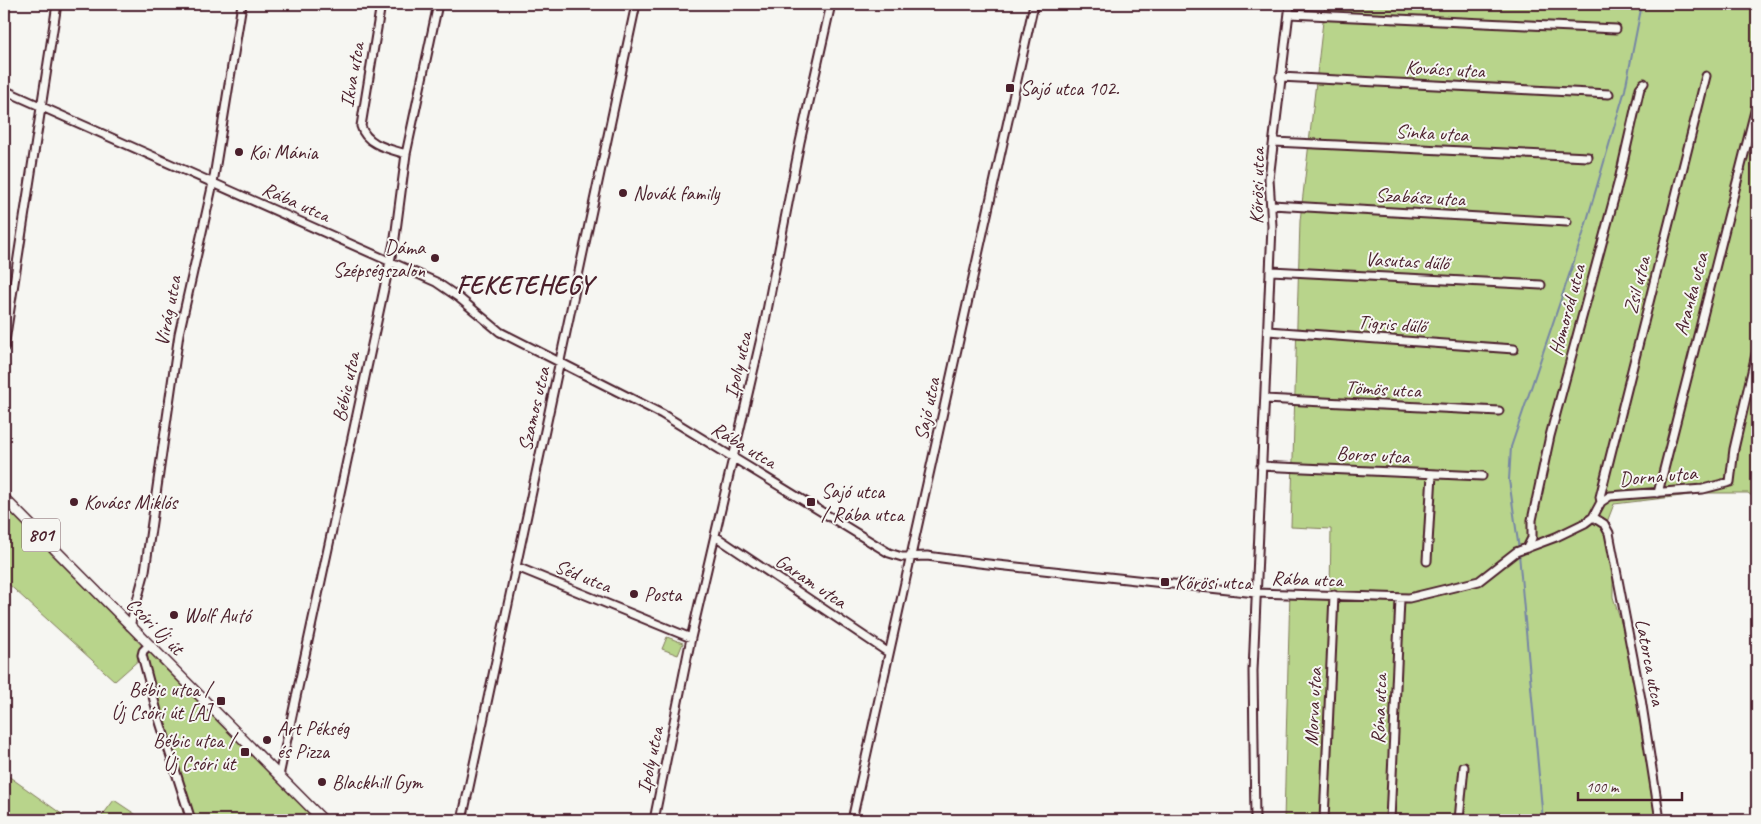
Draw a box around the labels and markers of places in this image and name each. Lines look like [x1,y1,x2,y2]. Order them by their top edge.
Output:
place label: Sajó utca 102. [1020,76,1119,101]
marker: Sajó utca 102. [1004,82,1016,94]
place label: Koi Mánia [249,140,319,165]
marker: Koi Mánia [233,146,245,158]
place label: Novák family [633,181,721,206]
marker: Novák family [617,187,629,199]
place label: Dáma Szépségszalon [333,235,426,283]
marker: Dáma Szépségszalon [429,252,441,264]
place label: Sajó utca / Rába utca [821,479,905,527]
place label: Kovács Miklós [84,490,179,515]
marker: Kovács Miklós [68,496,80,508]
marker: Sajó utca / Rába utca [805,496,817,508]
place label: Kőrösi utca [1175,570,1253,595]
marker: Kőrösi utca [1159,576,1171,588]
place label: Posta [644,582,683,607]
marker: Posta [628,588,640,600]
place label: Wolf Autó [184,603,254,628]
marker: Wolf Autó [168,609,180,621]
place label: Bébic utca / Új Csóri út [A] [111,677,215,725]
marker: Bébic utca / Új Csóri út [A] [215,695,227,707]
place label: Art Pékség és Pizza [277,716,350,764]
place label: Bébic utca / Új Csóri út [153,728,239,776]
marker: Art Pékség és Pizza [261,734,273,746]
marker: Bébic utca / Új Csóri út [239,746,251,758]
place label: Blackhill Gym [332,770,424,795]
marker: Blackhill Gym [316,776,328,788]

